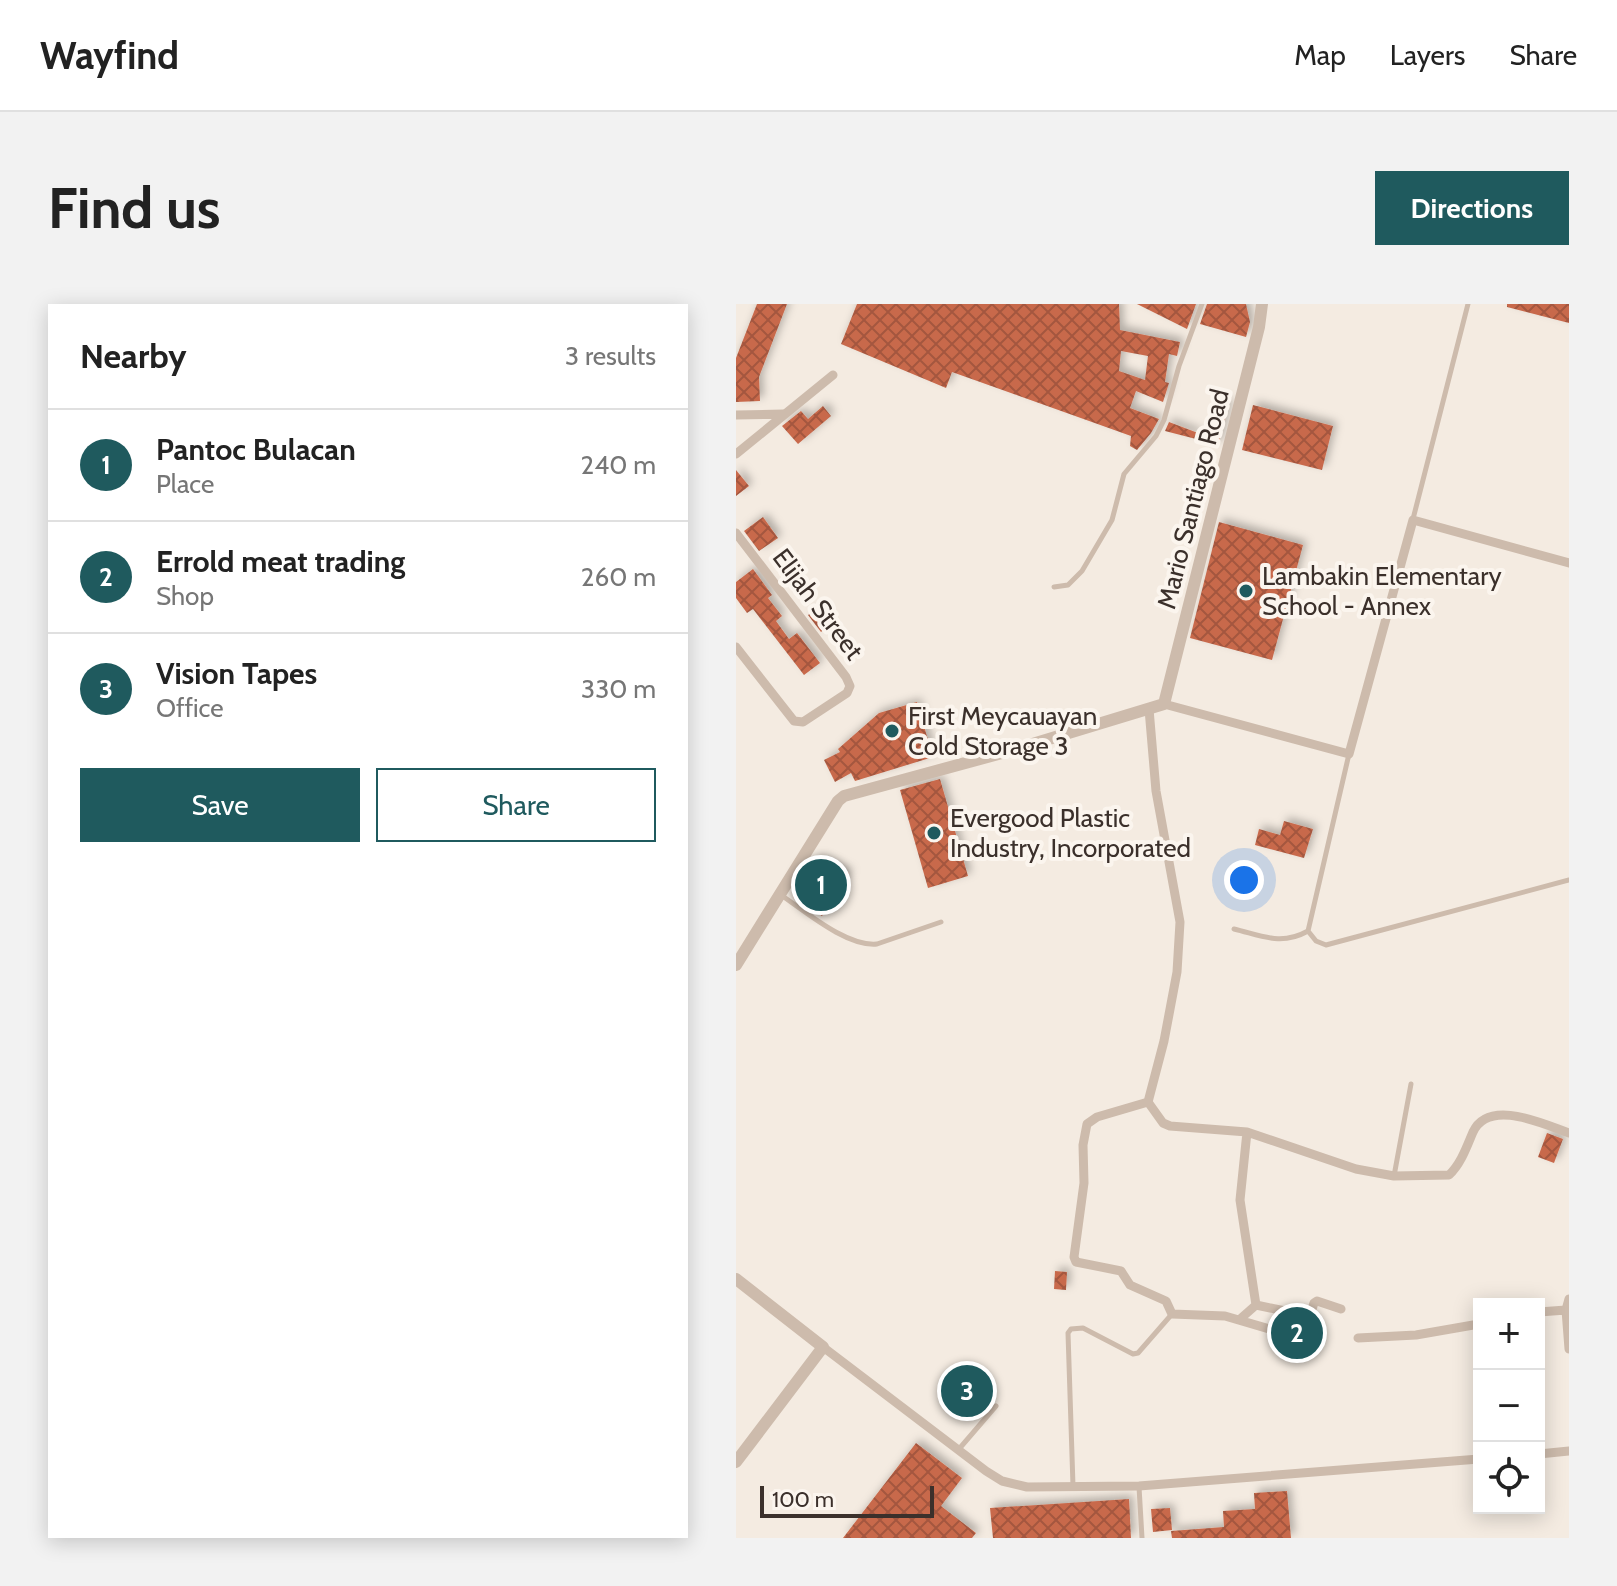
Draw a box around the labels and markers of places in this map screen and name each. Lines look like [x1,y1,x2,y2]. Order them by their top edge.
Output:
place label: Lambakin Elementary School - Annex [1262,560,1502,622]
marker: Lambakin Elementary School - Annex [1237,582,1255,600]
place label: First Meycauayan Cold Storage 3 [908,700,1097,762]
marker: First Meycauayan Cold Storage 3 [883,722,901,740]
place label: Evergood Plastic Industry, Incorporated [950,802,1191,864]
marker: Evergood Plastic Industry, Incorporated [925,824,943,842]
pin: 1 [795,855,847,915]
pin: 2 [1271,1303,1323,1363]
pin: 3 [941,1361,993,1421]

